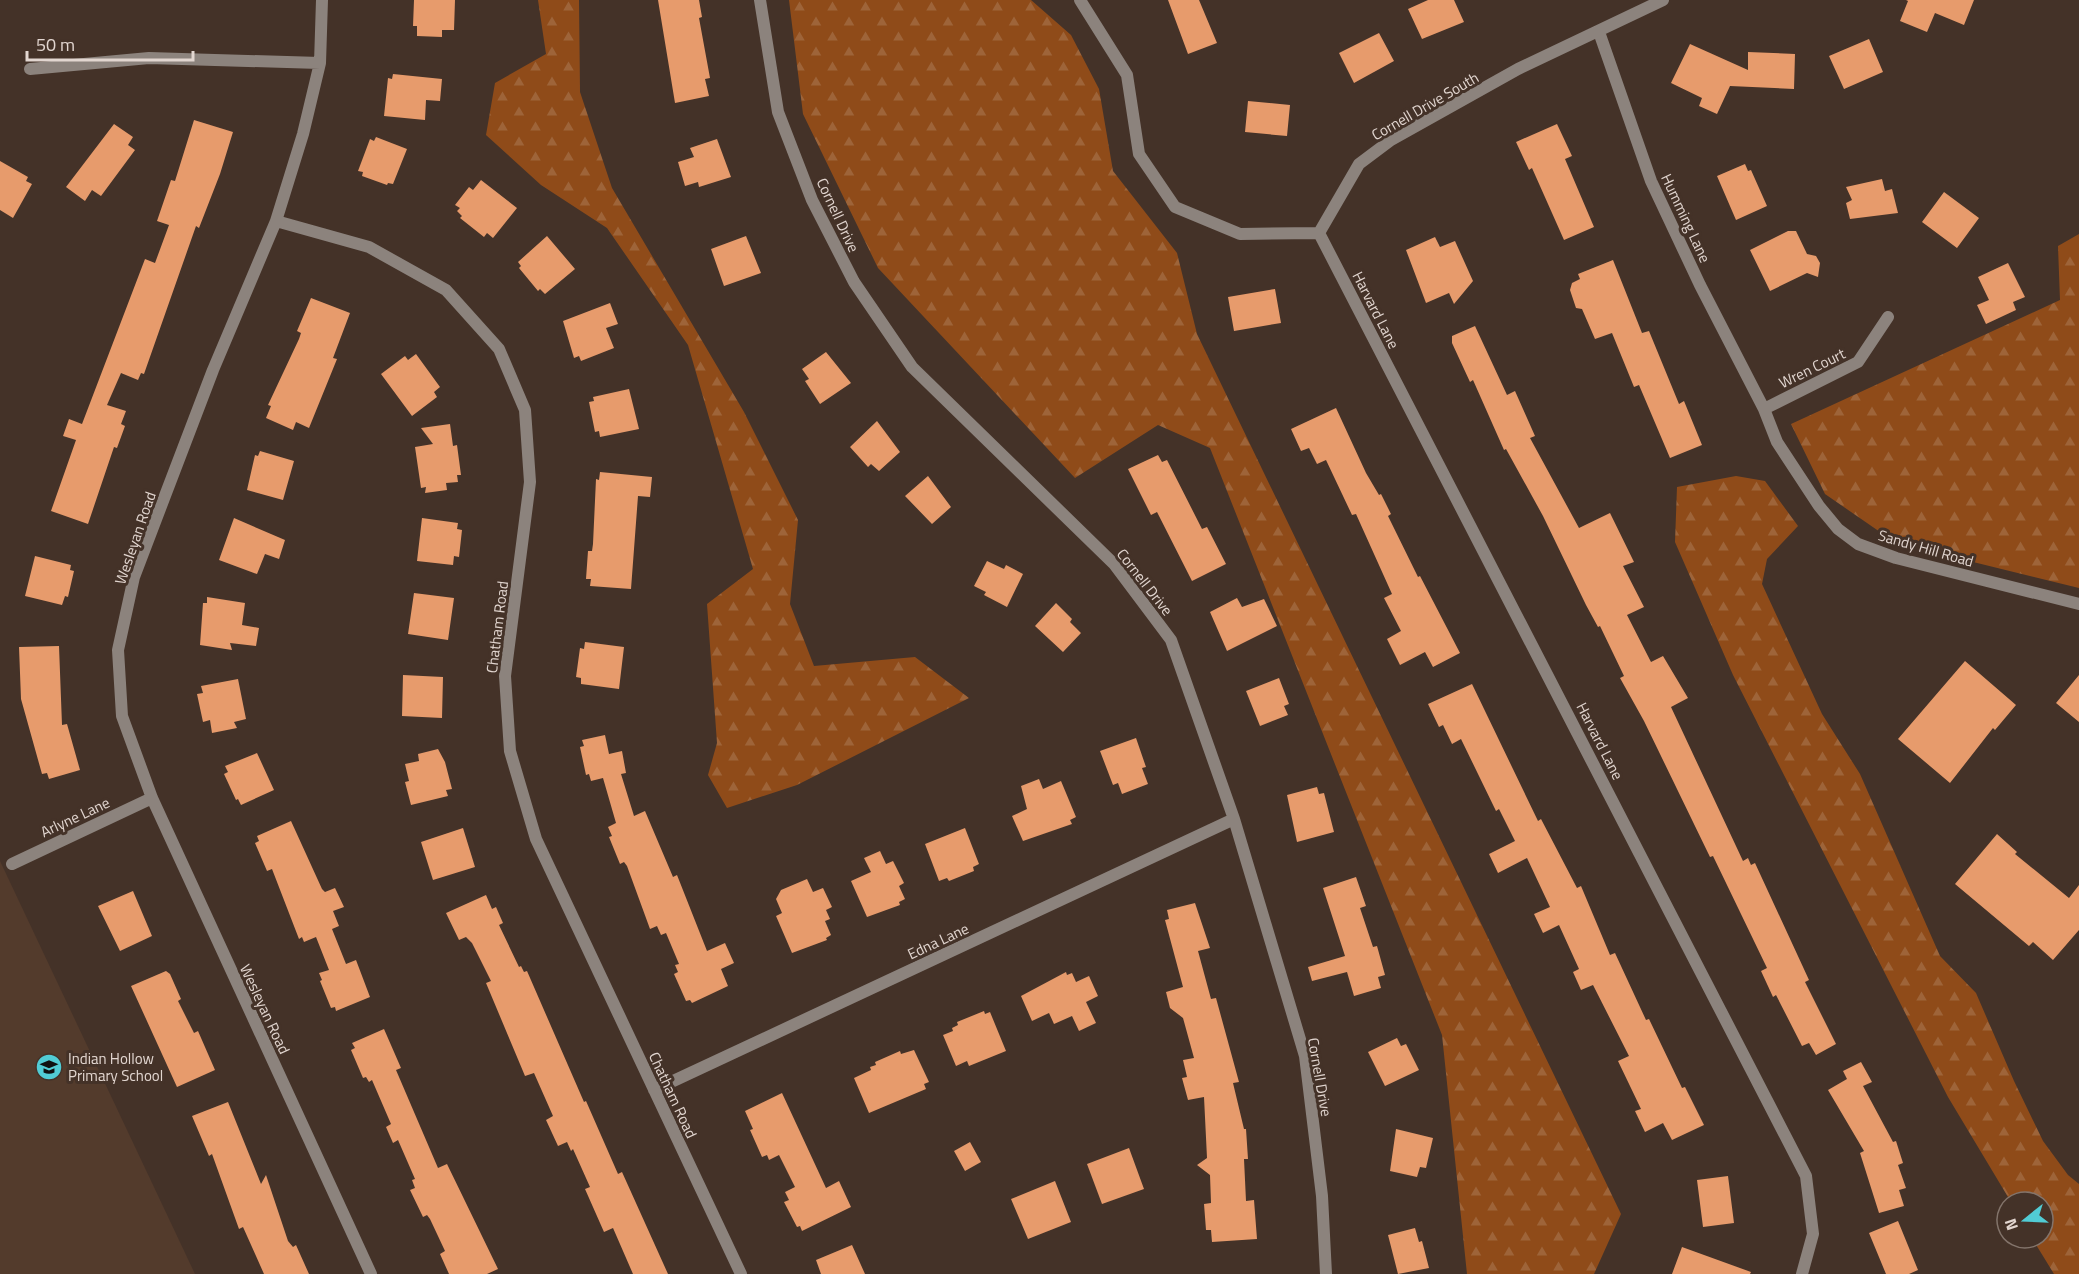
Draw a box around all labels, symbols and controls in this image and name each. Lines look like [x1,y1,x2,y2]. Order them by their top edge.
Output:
scale bar [27,24,194,62]
text: 50 m [36,31,75,58]
street label: Cornell Drive South [1367,66,1483,146]
street label: Humming Lane [1655,170,1717,266]
street label: Cornell Drive [811,174,865,256]
street label: Harvard Lane [1347,267,1405,353]
street label: Wren Court [1775,342,1850,394]
street label: Wesleyan Road [108,488,162,588]
street label: Sandy Hill Road [1876,523,1976,573]
street label: Cornell Drive [1111,543,1179,621]
street label: Chatham Road [480,579,514,675]
street label: Harvard Lane [1571,698,1629,784]
street label: Arlyne Lane [37,791,113,843]
street label: Edna Lane [904,917,972,965]
street label: Wesleyan Road [234,960,296,1058]
street label: Cornell Drive [1302,1036,1338,1118]
place label: Indian Hollow Primary School [68,1047,163,1087]
street label: Chatham Road [643,1048,703,1142]
school or university icon: Indian Hollow Primary School [34,1052,64,1082]
north arrow [1995,1190,2055,1250]
text: N [1998,1216,2024,1234]

